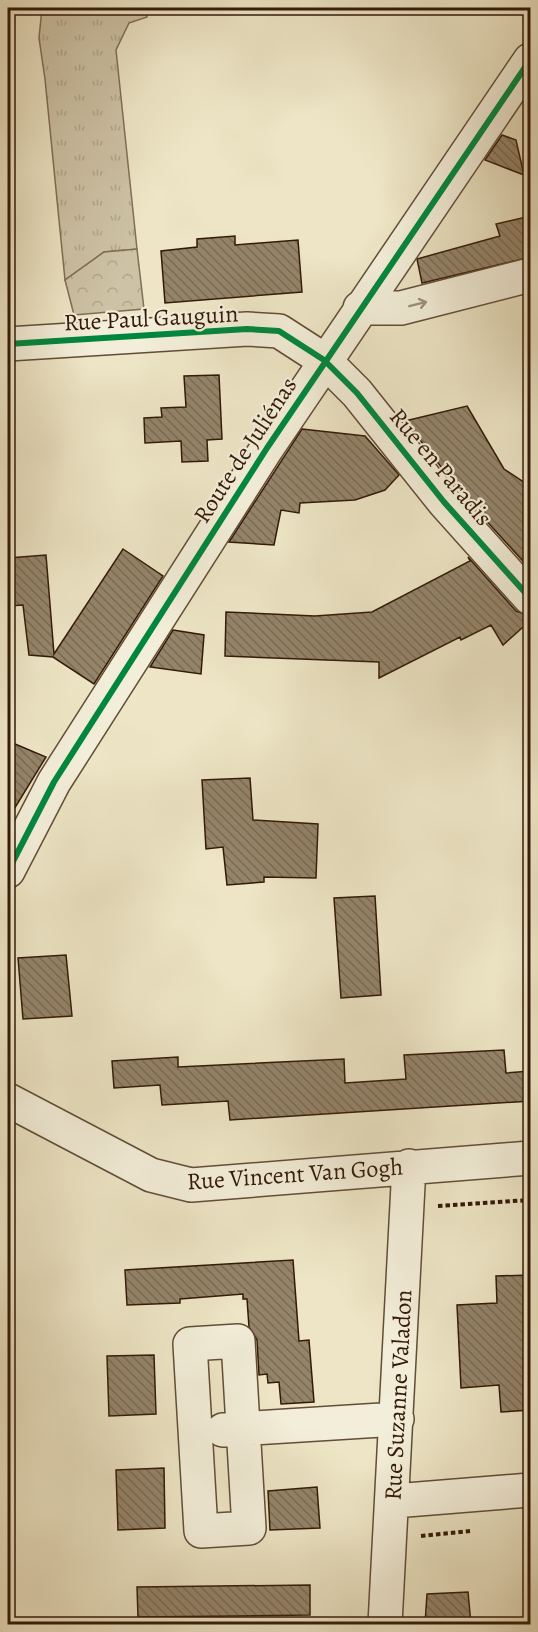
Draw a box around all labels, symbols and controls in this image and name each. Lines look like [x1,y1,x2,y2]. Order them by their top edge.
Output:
street label: Rue Paul Gauguin [63,297,239,339]
one-way arrow [409,297,428,309]
street label: Route de Juliénas [186,371,304,529]
street label: Rue en Paradis [382,401,500,533]
street label: Rue Vincent Van Gogh [186,1150,404,1198]
street label: Rue Suzanne Valadon [376,1289,420,1501]

